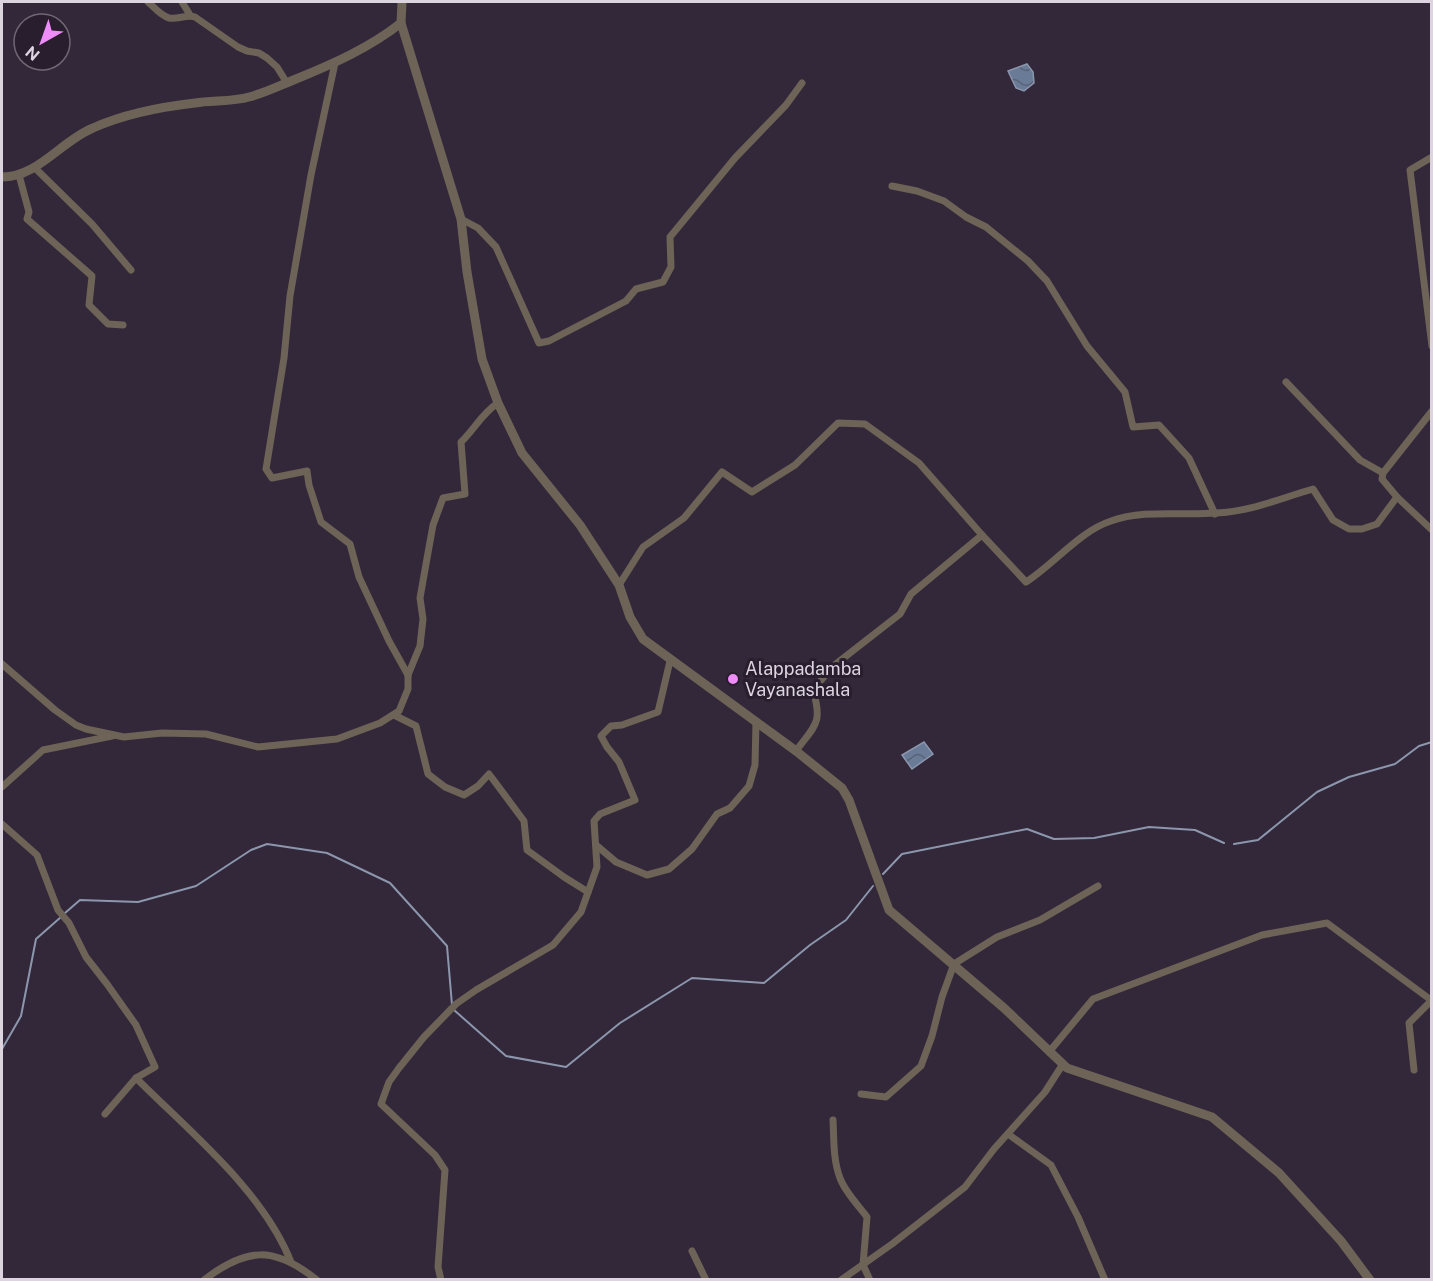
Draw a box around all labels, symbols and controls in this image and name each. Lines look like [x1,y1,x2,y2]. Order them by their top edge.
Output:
north arrow [12,12,72,72]
text: N [22,42,44,64]
place label: Alappadamba Vayanashala [745,658,861,700]
marker: Alappadamba Vayanashala [726,672,740,686]

